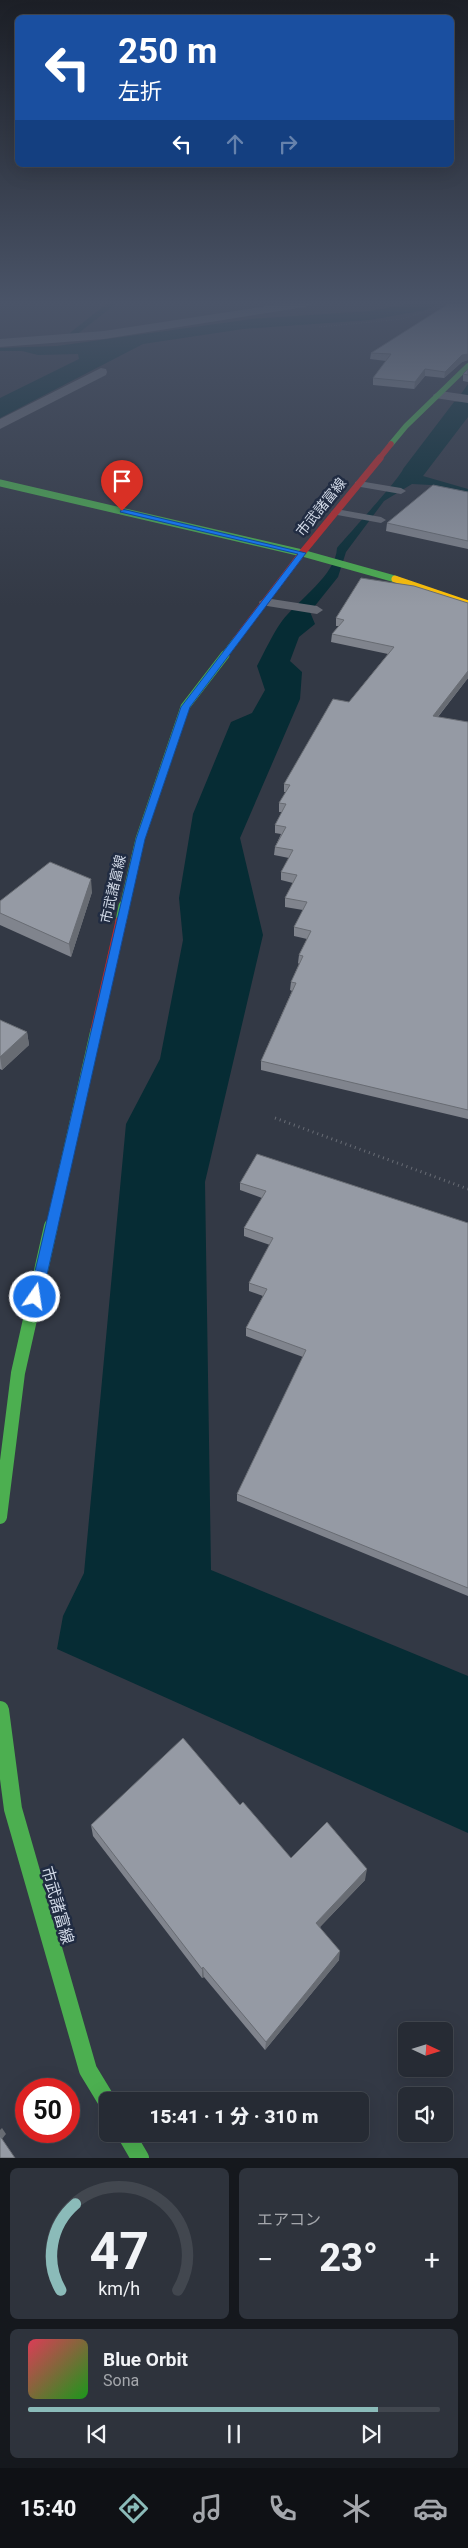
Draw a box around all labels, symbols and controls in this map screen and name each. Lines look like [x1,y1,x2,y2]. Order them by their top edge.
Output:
text: 250 m [118,31,217,72]
icon: left [35,35,100,100]
text: 左折 [118,79,162,104]
icon: left [168,130,196,158]
icon: ahead [221,130,249,158]
icon: right [274,130,302,158]
pin [101,460,143,511]
icon: arrive [108,467,136,495]
street label: 市武諸富線 [293,475,349,539]
street label: 市武諸富線 [97,853,129,925]
position arrow [8,1270,60,1322]
street label: 市武諸富線 [37,1864,78,1946]
north arrow [398,2022,452,2078]
map controls [398,2022,453,2142]
speed limit sign: 50 [15,2078,80,2143]
button: sound [398,2087,453,2142]
text: 15:41 · 1 分 · 310 m [150,2105,318,2128]
text: エアコン [257,2210,321,2229]
text: 47 [90,2221,149,2282]
text: 23° [319,2236,378,2280]
text: − [257,2243,273,2276]
text: + [424,2243,440,2276]
text: km/h [99,2278,140,2299]
text: Blue Orbit [103,2348,188,2371]
text: Sona [103,2371,139,2390]
icon: previous [83,2420,111,2448]
icon: pause [220,2420,248,2448]
icon: next [357,2420,385,2448]
icon: directions [116,2491,151,2526]
icon: music [190,2491,225,2526]
icon: phone [265,2491,300,2526]
icon: climate [339,2491,374,2526]
icon: car [413,2491,448,2526]
text: 15:40 [20,2496,76,2521]

